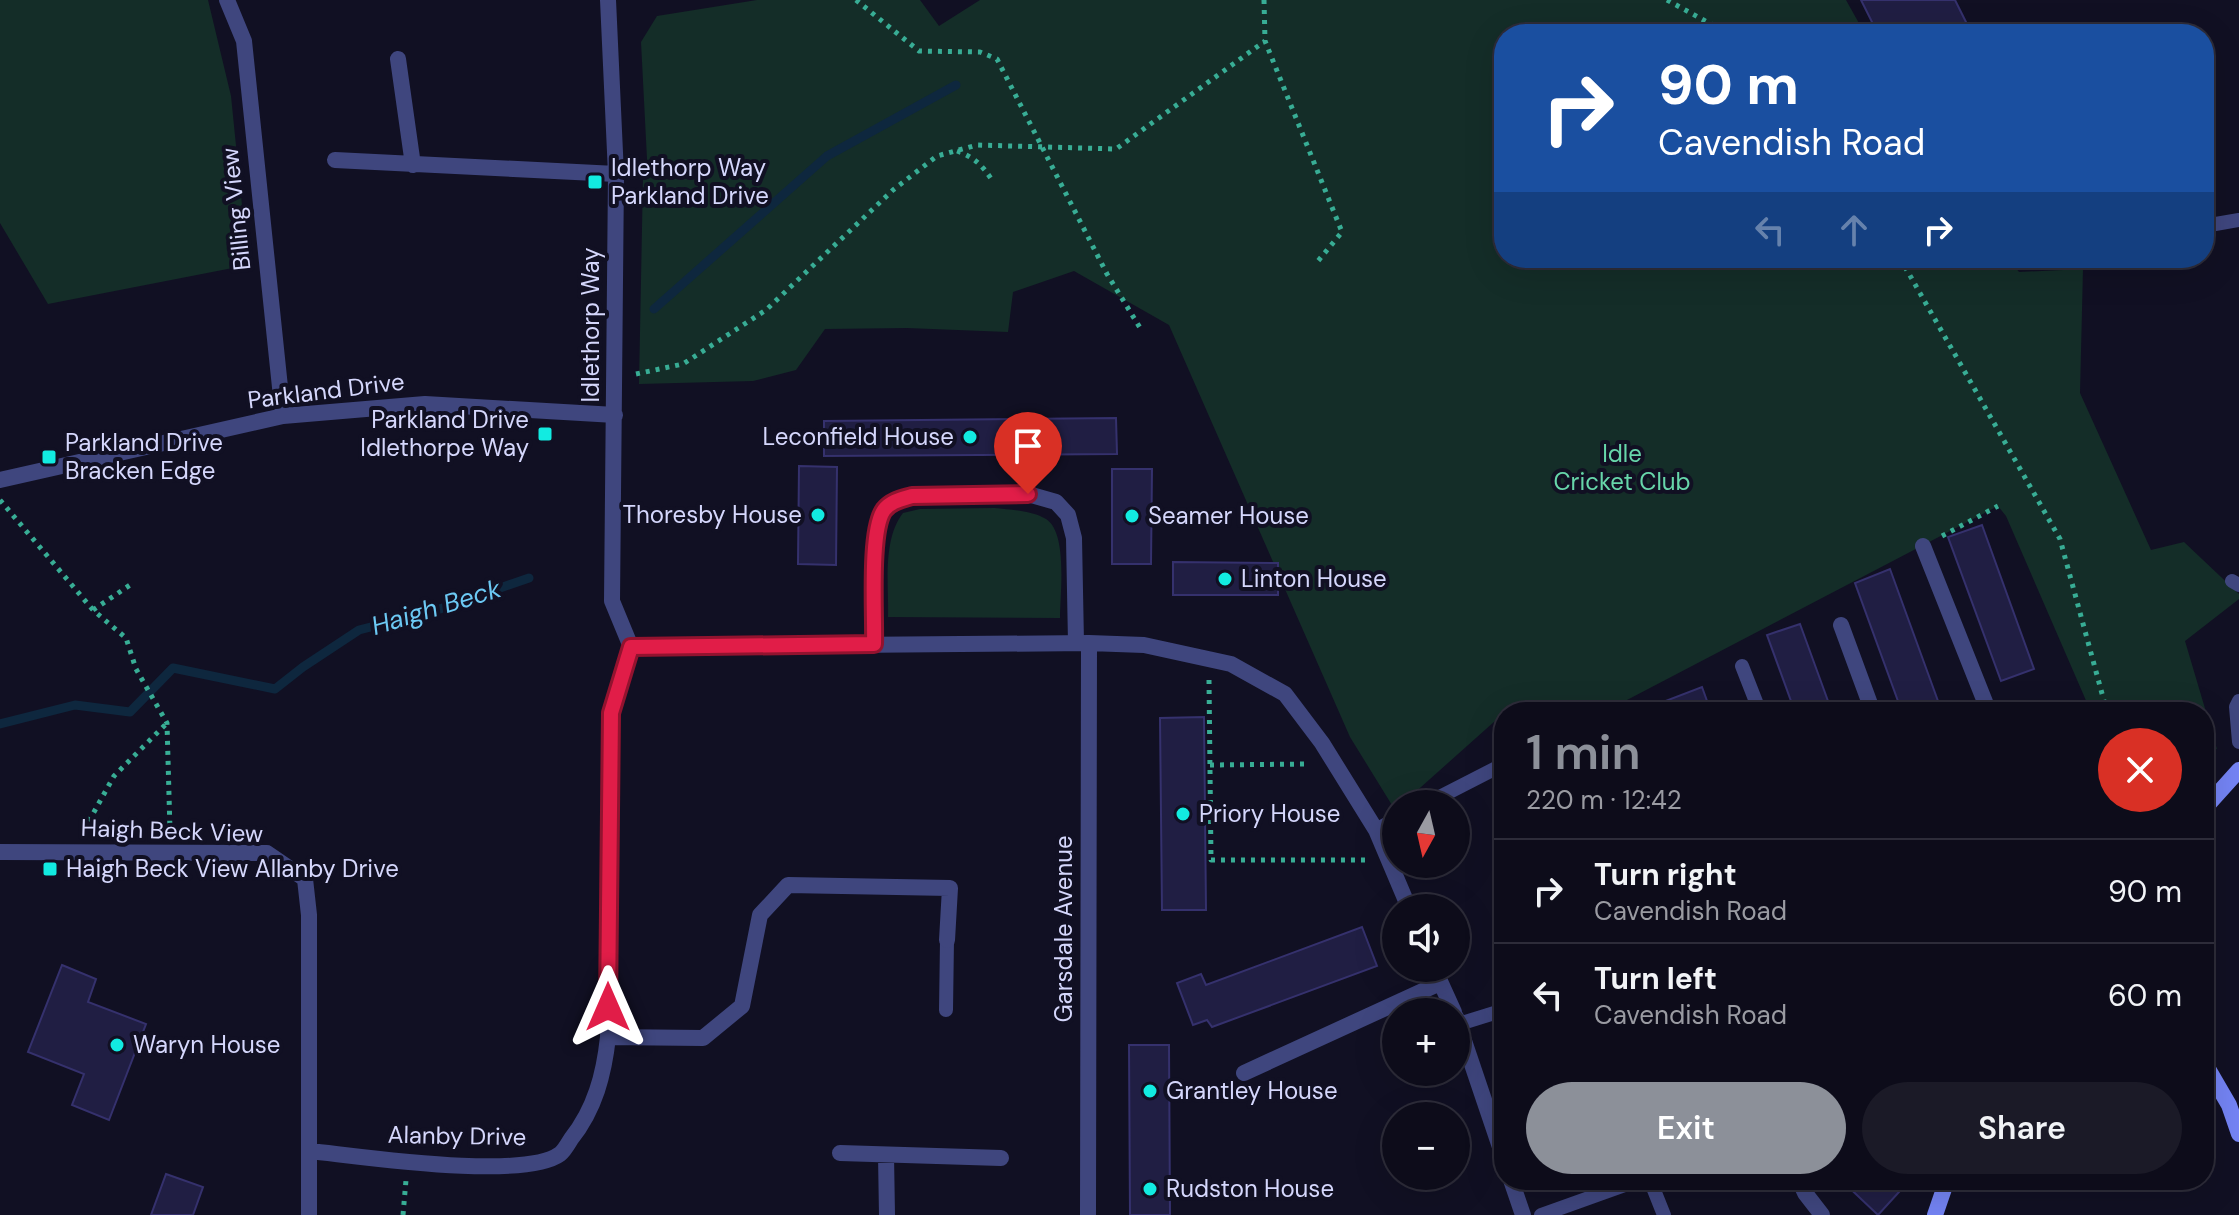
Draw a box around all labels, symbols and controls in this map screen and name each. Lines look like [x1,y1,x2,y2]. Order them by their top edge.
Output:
text: 90 m [1658,48,1799,121]
icon: right [1526,56,1630,160]
text: Cavendish Road [1658,119,1925,166]
street label: Billing View [214,146,257,272]
place label: Idlethorp Way Parkland Drive [611,152,769,211]
marker: Idlethorp Way Parkland Drive [586,173,604,191]
icon: left [1748,208,1792,252]
icon: ahead [1832,208,1876,252]
icon: right [1916,208,1960,252]
street label: Idlethorp Way [575,247,606,403]
street label: Parkland Drive [246,366,406,416]
place label: Parkland Drive Idlethorpe Way [360,404,529,463]
pin [994,412,1062,494]
place label: Leconfield House [763,421,954,452]
icon: arrive [1006,424,1050,468]
marker: Parkland Drive Idlethorpe Way [536,425,554,443]
place label: Parkland Drive Bracken Edge [65,427,223,486]
marker: Leconfield House [961,428,979,446]
park label: Idle Cricket Club [1553,438,1691,497]
marker: Parkland Drive Bracken Edge [40,448,58,466]
place label: Thoresby House [623,499,802,530]
place label: Seamer House [1148,500,1309,531]
marker: Thoresby House [809,506,827,524]
marker: Seamer House [1123,507,1141,525]
place label: Linton House [1241,563,1387,594]
marker: Linton House [1216,570,1234,588]
water label: Haigh Beck [367,571,506,643]
text: 1 min [1526,721,1641,784]
button: close [2098,728,2182,812]
text: 220 m · 12:42 [1526,783,1682,817]
north arrow [1382,790,1470,878]
map controls [1382,790,1470,1190]
place label: Priory House [1199,798,1340,829]
marker: Priory House [1174,805,1192,823]
street label: Haigh Beck View [80,812,264,849]
street label: Garsdale Avenue [1048,835,1079,1023]
place label: Haigh Beck View Allanby Drive [66,853,399,884]
text: Turn right [1594,855,1737,894]
marker: Haigh Beck View Allanby Drive [41,860,59,878]
icon: right [1526,869,1570,913]
text: 90 m [2108,872,2182,911]
button: sound [1382,894,1470,982]
text: Cavendish Road [1594,894,1787,928]
text: Turn left [1594,959,1717,998]
position arrow [566,965,650,1049]
icon: left [1526,973,1570,1017]
text: 60 m [2108,976,2182,1015]
button: + [1382,998,1470,1086]
text: Cavendish Road [1594,998,1787,1032]
place label: Waryn House [133,1029,281,1060]
marker: Waryn House [108,1036,126,1054]
place label: Grantley House [1166,1075,1338,1106]
marker: Grantley House [1141,1082,1159,1100]
button: Exit [1526,1082,1846,1174]
button: Share [1862,1082,2182,1174]
button: − [1382,1102,1470,1190]
street label: Alanby Drive [387,1119,527,1152]
place label: Rudston House [1166,1173,1334,1204]
marker: Rudston House [1141,1180,1159,1198]

